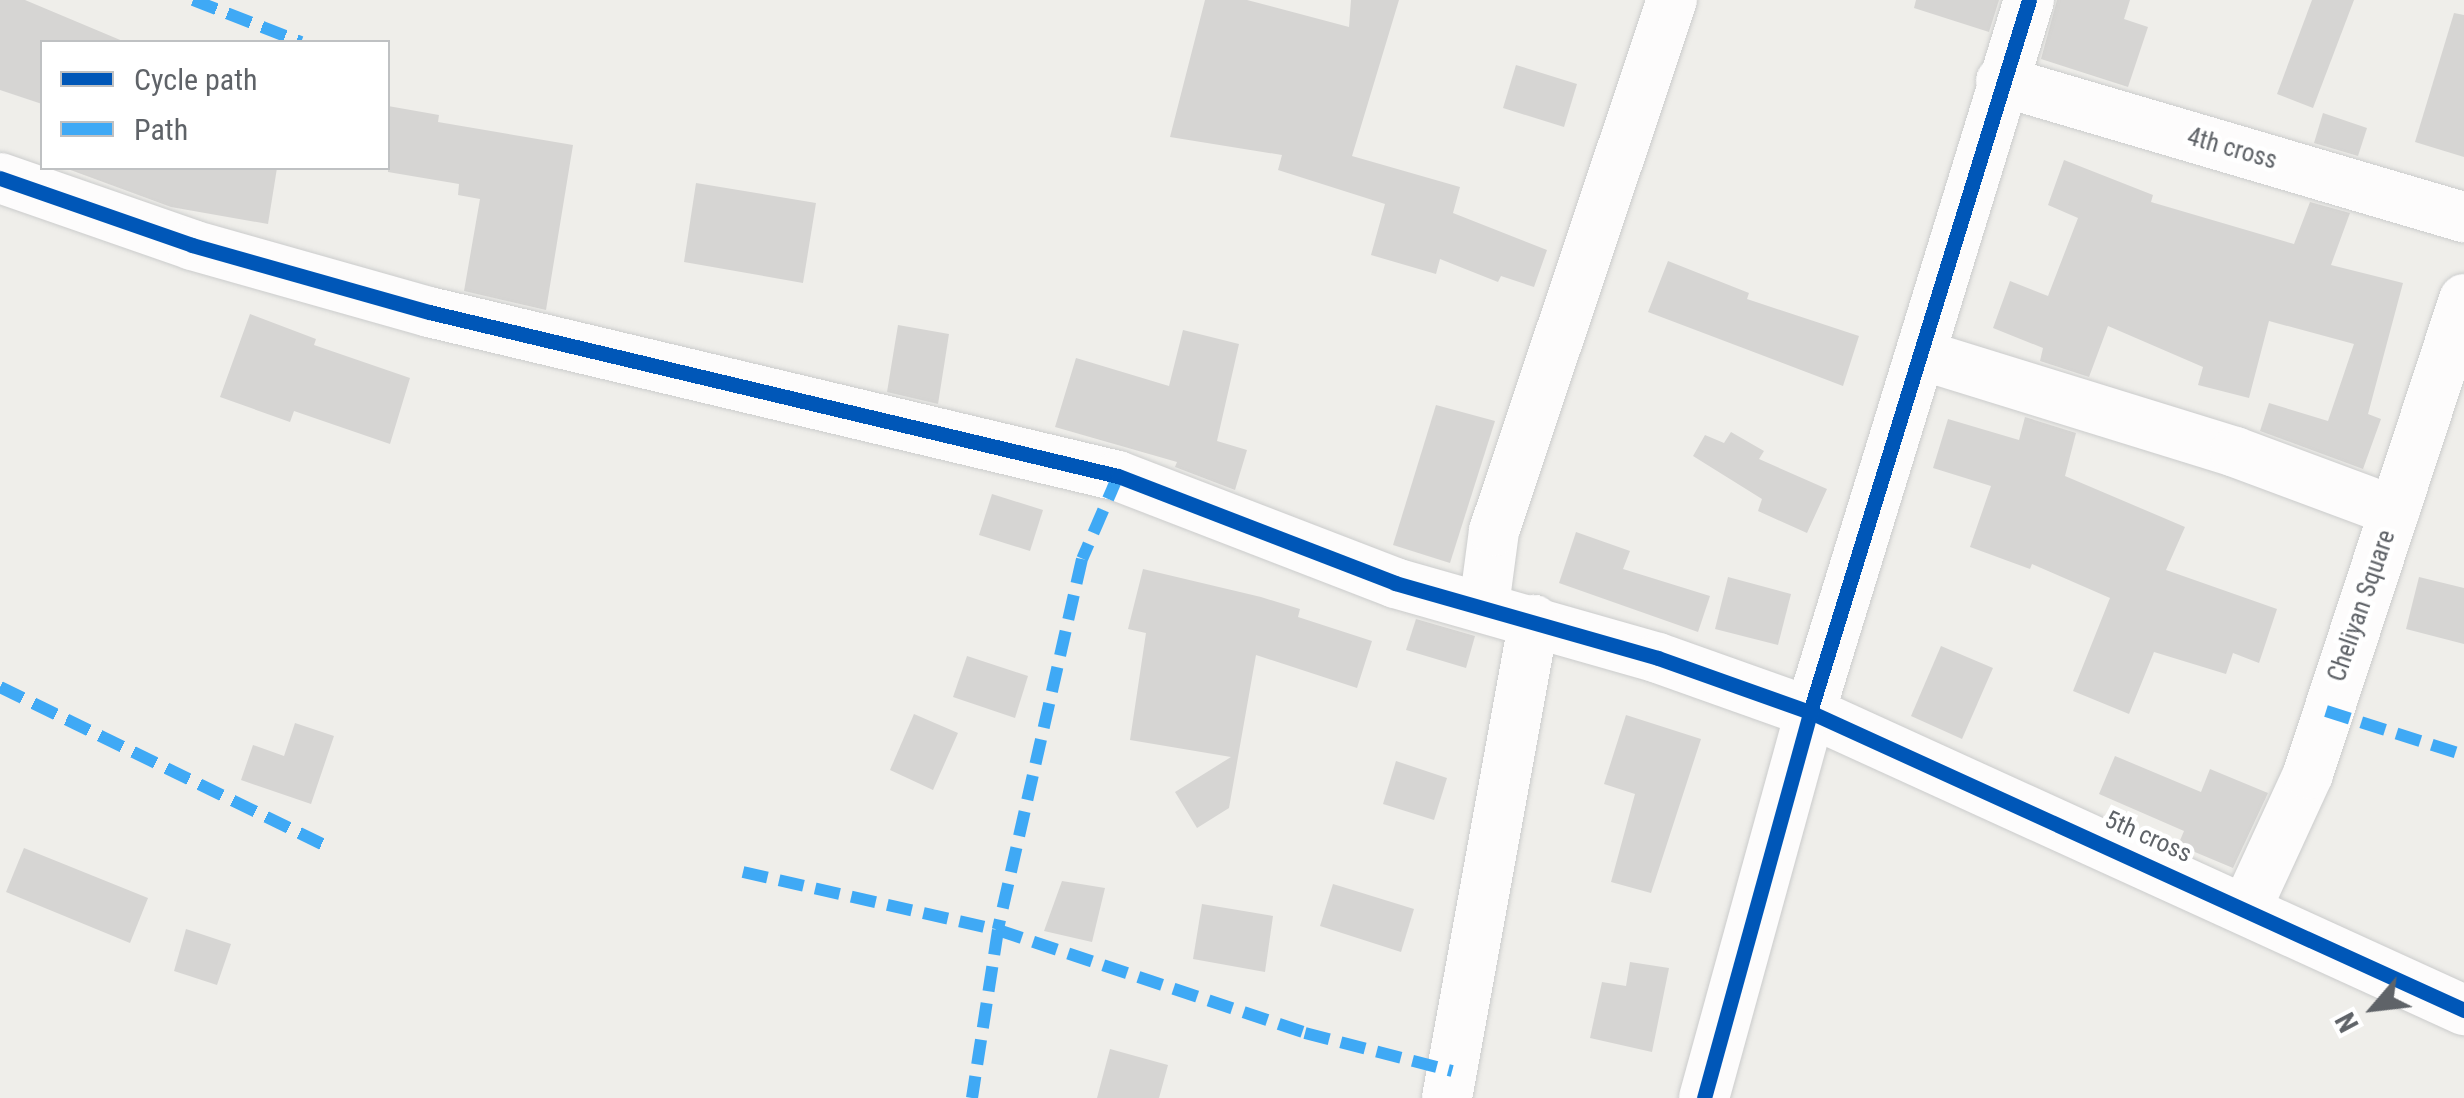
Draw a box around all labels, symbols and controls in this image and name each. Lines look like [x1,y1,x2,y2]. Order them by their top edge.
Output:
legend [40,40,390,170]
text: Cycle path [134,62,258,97]
text: Path [134,112,188,147]
street label: 4th cross [2184,122,2280,176]
street label: Cheliyan Square [2322,526,2402,686]
street label: 5th cross [2100,805,2196,869]
north arrow [2324,958,2424,1058]
text: N [2328,1007,2366,1038]

